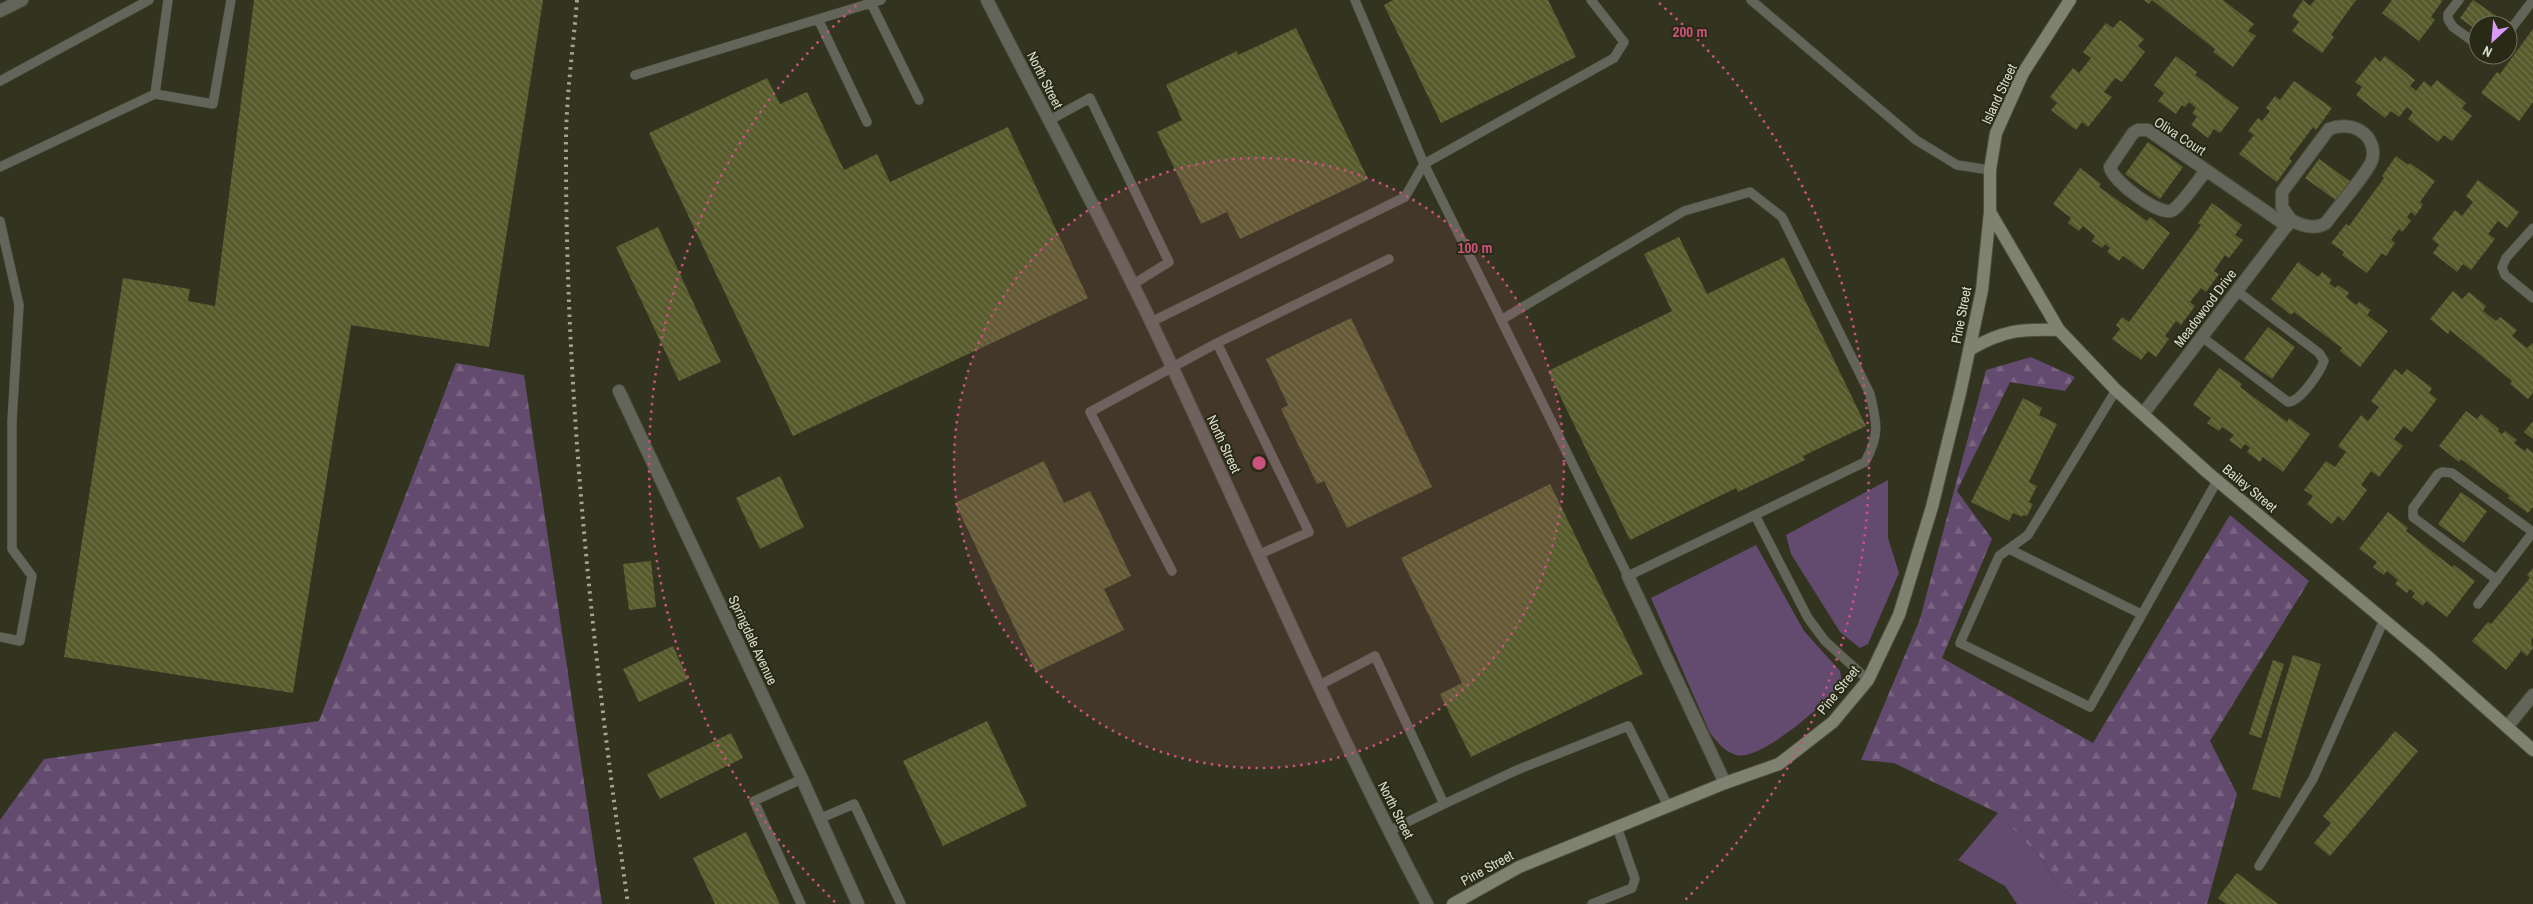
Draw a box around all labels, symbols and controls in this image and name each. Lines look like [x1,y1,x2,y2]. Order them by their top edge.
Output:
north arrow [2468,15,2518,65]
text: 200 m [1673,21,1707,42]
text: N [2480,42,2495,62]
street label: North Street [1023,48,1067,112]
street label: Island Street [1977,61,2021,127]
street label: Oliva Court [2151,113,2209,159]
text: 100 m [1458,237,1492,258]
street label: Meadowood Drive [2170,265,2240,351]
street label: Pine Street [1947,285,1975,345]
street label: North Street [1203,412,1245,476]
centre of rings [1250,454,1268,472]
street label: Bailey Street [2219,460,2281,516]
street label: Springdale Avenue [724,592,782,688]
street label: Pine Street [1813,662,1863,718]
street label: North Street [1374,778,1418,842]
street label: Pine Street [1458,846,1516,890]

